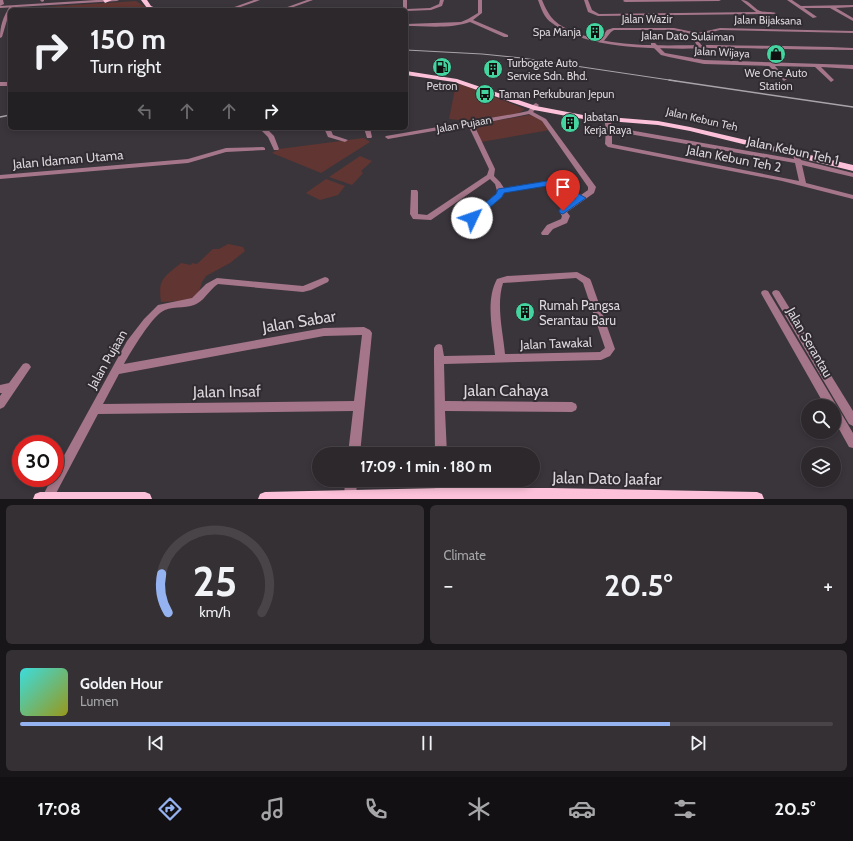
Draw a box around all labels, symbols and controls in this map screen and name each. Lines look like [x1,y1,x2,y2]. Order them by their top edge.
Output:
street label: Jalan Wazir [621,12,673,26]
street label: Jalan Bijaksana [733,12,802,28]
building icon: Spa Manja [584,21,606,43]
text: 150 m [90,22,166,56]
icon: right [24,24,76,76]
place label: Spa Manja [533,25,582,39]
street label: Jalan Dato Sulaiman [640,28,735,44]
shop icon: We One Auto Station [765,43,787,65]
street label: Jalan Wijaya [693,44,751,60]
text: Turn right [90,56,161,78]
fuel station icon: Petron [431,56,453,78]
place label: Turbogate Auto Service Sdn. Bhd. [507,56,588,83]
building icon: Turbogate Auto Service Sdn. Bhd. [482,58,504,80]
place label: We One Auto Station [745,66,807,93]
place label: Petron [426,79,458,93]
bus stop icon: Taman Perkuburan Jepun [474,83,496,105]
place label: Taman Perkuburan Jepun [499,87,614,101]
icon: left [134,100,156,122]
icon: ahead [176,100,198,122]
icon: ahead [218,100,240,122]
icon: right [260,100,282,122]
street label: Jalan Kebun Teh [664,104,739,134]
place label: Jabatan Kerja Raya [583,110,632,137]
street label: Jalan Pujaan [434,112,493,136]
building icon: Jabatan Kerja Raya [559,112,581,134]
street label: Jalan Kebun Teh 1 [745,132,840,168]
street label: Jalan Kebun Teh 2 [684,141,783,175]
street label: Jalan Idaman Utama [11,146,125,172]
pin [546,170,580,211]
icon: arrive [552,176,574,198]
position arrow [451,197,493,239]
place label: Rumah Pangsa Serantau Baru [539,297,621,328]
building icon: Rumah Pangsa Serantau Baru [514,301,536,323]
street label: Jalan Serantau [783,303,837,380]
street label: Jalan Sabar [260,306,338,337]
street label: Jalan Pujaan [83,327,131,393]
street label: Jalan Tawakal [519,334,592,352]
street label: Jalan Insaf [192,381,262,402]
street label: Jalan Cahaya [463,381,549,400]
map controls [801,399,841,487]
button: search [801,399,841,439]
speed limit sign: 30 [12,435,64,487]
button: layers [801,447,841,487]
text: 17:09 · 1 min · 180 m [360,458,492,476]
street label: Jalan Dato Jaafar [551,468,663,489]
text: Climate [444,547,486,563]
text: 25 [193,555,237,605]
text: 20.5° [604,567,672,604]
text: − [444,572,453,599]
text: + [823,572,833,599]
text: km/h [199,602,230,620]
text: Golden Hour [80,675,163,693]
text: Lumen [80,693,119,709]
icon: previous [145,732,167,754]
icon: pause [416,732,438,754]
icon: next [687,732,709,754]
icon: directions [156,795,184,823]
icon: music [259,795,287,823]
icon: phone [362,795,390,823]
icon: climate [465,795,493,823]
icon: car [568,795,596,823]
icon: filters [671,795,699,823]
text: 17:08 [38,798,81,820]
text: 20.5° [774,798,815,820]

